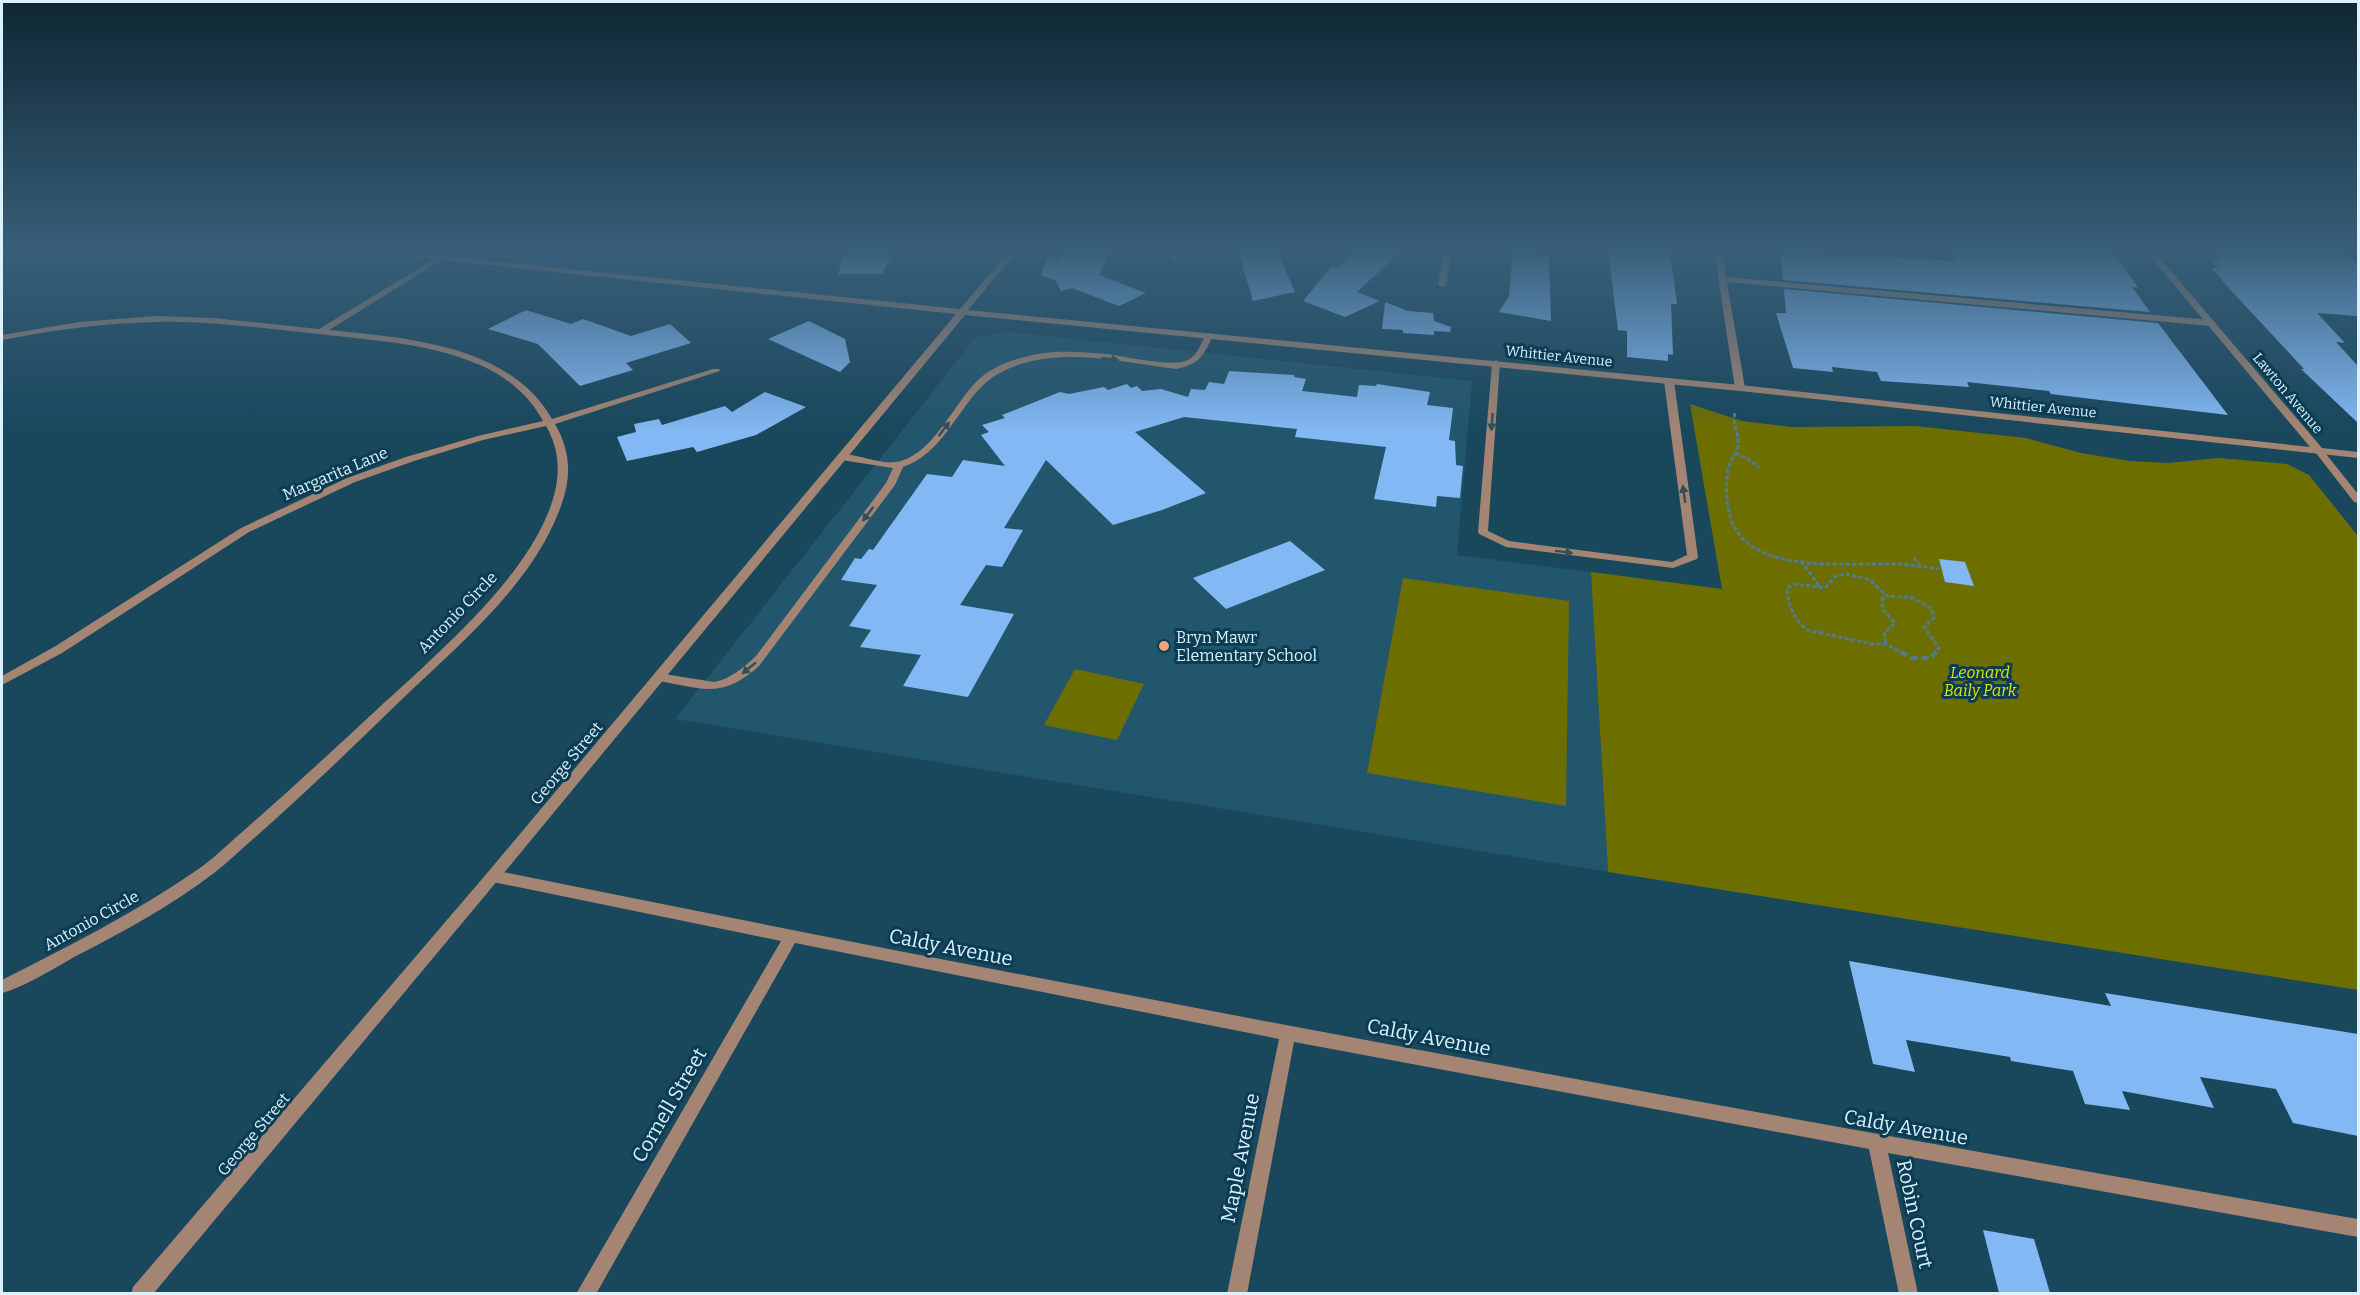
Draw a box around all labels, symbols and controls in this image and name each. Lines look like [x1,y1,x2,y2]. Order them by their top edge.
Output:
street label: Whittier Avenue [1505,342,1613,371]
street label: Lawton Avenue [2249,350,2326,437]
one-way arrow [1100,354,1119,364]
street label: Whittier Avenue [1989,393,2097,422]
one-way arrow [1487,412,1497,431]
one-way arrow [938,421,950,437]
street label: Margarita Lane [280,443,391,504]
one-way arrow [1680,484,1689,503]
one-way arrow [862,506,874,522]
one-way arrow [1555,547,1574,556]
street label: Antonio Circle [414,568,501,657]
place label: Bryn Mawr Elementary School [1176,628,1317,665]
marker: Bryn Mawr Elementary School [1157,639,1171,653]
one-way arrow [742,662,757,674]
park label: Leonard Baily Park [1944,663,2017,700]
street label: George Street [526,718,607,809]
street label: Antonio Circle [40,886,142,954]
street label: Caldy Avenue [887,923,1015,971]
street label: Caldy Avenue [1365,1013,1493,1061]
street label: Cornell Street [627,1044,711,1166]
street label: George Street [213,1089,294,1180]
street label: Maple Avenue [1216,1091,1264,1225]
street label: Caldy Avenue [1842,1104,1970,1150]
street label: Robin Court [1892,1157,1938,1271]

